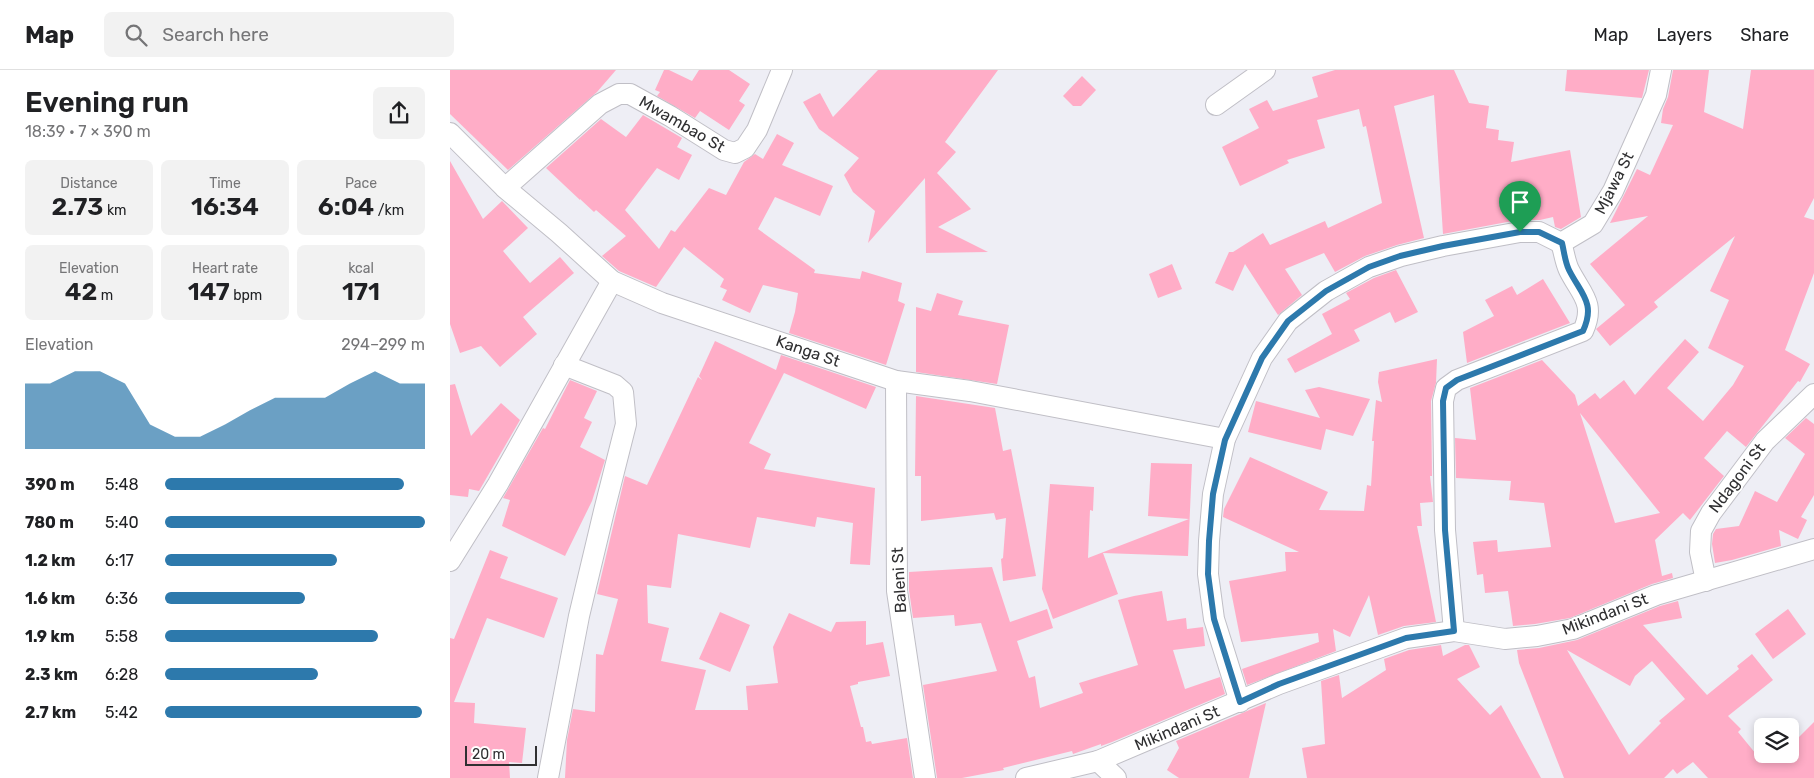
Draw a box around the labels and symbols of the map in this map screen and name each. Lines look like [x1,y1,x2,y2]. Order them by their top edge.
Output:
street label: Mwambao St [636,92,728,156]
street label: Mjawa St [1590,149,1638,217]
pin [1499,181,1541,232]
street label: Kanga St [773,331,843,371]
street label: Ndagoni St [1705,440,1769,516]
street label: Baleni St [888,547,910,613]
street label: Mikindani St [1559,589,1651,639]
street label: Mikindani St [1132,702,1222,754]
scale bar [465,743,538,766]

